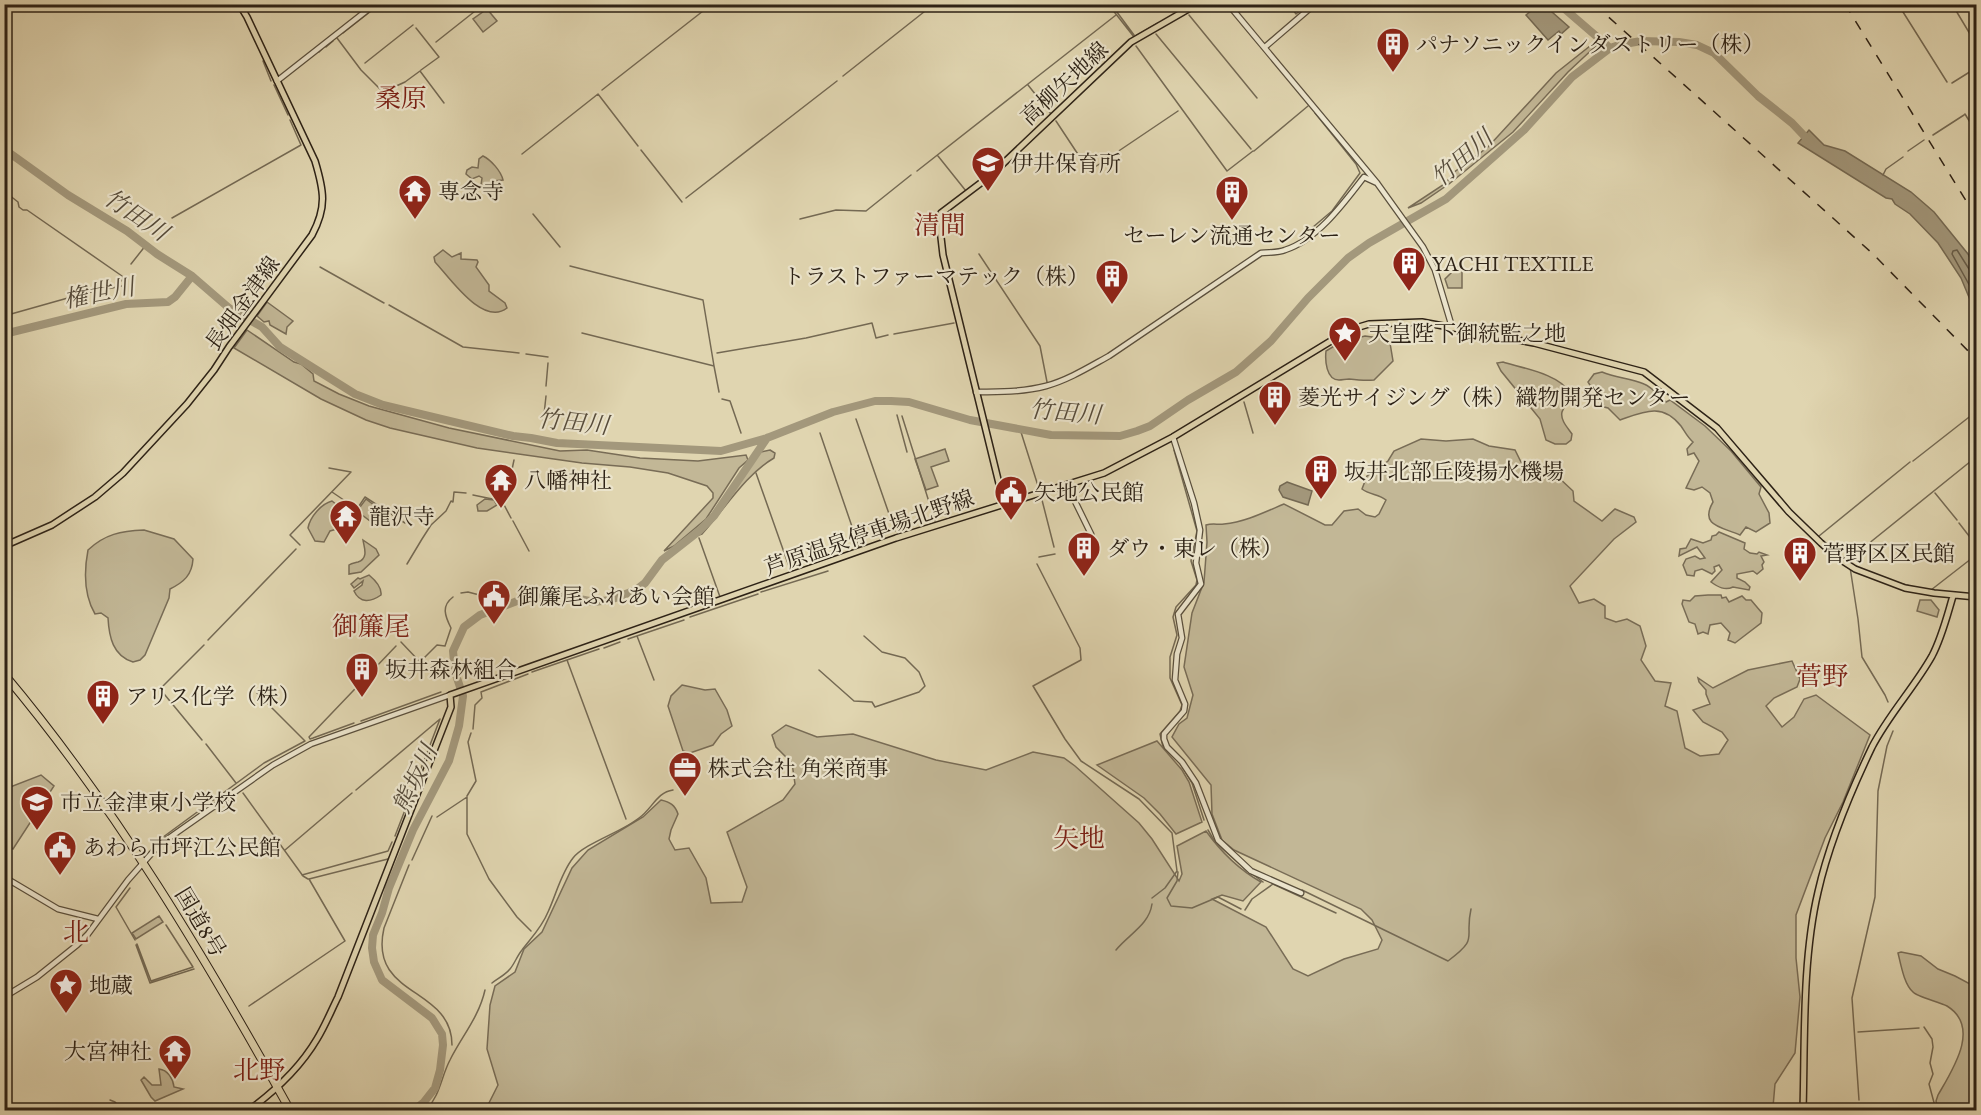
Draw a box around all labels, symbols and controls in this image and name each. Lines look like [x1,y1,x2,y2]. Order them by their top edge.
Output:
building icon: パナソニックインダストリー（株） [1375,26,1411,73]
place label: パナソニックインダストリー（株） [1416,30,1764,59]
street label: 高柳矢地線 [1014,35,1114,131]
district label: 桑原 [375,81,427,115]
water label: 竹田川 [1424,120,1501,193]
school or university icon: 伊井保育所 [970,145,1006,192]
place label: 伊井保育所 [1011,149,1121,178]
temple icon: 専念寺 [397,173,433,220]
building icon: セーレン流通センター [1214,174,1250,221]
place label: 専念寺 [438,177,504,206]
water label: 竹田川 [98,182,177,249]
district label: 清間 [914,208,966,242]
place label: セーレン流通センター [1123,221,1341,250]
building icon: YACHI TEXTILE [1391,245,1427,292]
place label: YACHI TEXTILE [1432,249,1594,278]
street label: 長畑金津線 [198,250,286,356]
building icon: トラストファーマテック（株） [1094,258,1130,305]
place label: トラストファーマテック（株） [783,262,1089,291]
water label: 権世川 [61,270,140,315]
place icon: 天皇陛下御統監之地 [1327,315,1363,362]
place label: 天皇陛下御統監之地 [1368,319,1566,348]
building icon: 菱光サイジング（株）織物開発センター [1257,379,1293,426]
place label: 菱光サイジング（株）織物開発センター [1298,383,1691,412]
water label: 竹田川 [1028,393,1105,430]
water label: 竹田川 [536,402,613,441]
building icon: 坂井北部丘陵揚水機場 [1303,453,1339,500]
place label: 坂井北部丘陵揚水機場 [1344,457,1564,486]
temple icon: 八幡神社 [483,462,519,509]
place label: 八幡神社 [524,466,612,495]
public building icon: 矢地公民館 [993,474,1029,521]
place label: 矢地公民館 [1034,478,1144,507]
street label: 芦原温泉停車場北野線 [760,483,978,582]
temple icon: 龍沢寺 [328,498,364,545]
place label: 龍沢寺 [369,502,435,531]
building icon: ダウ・東レ（株） [1066,530,1102,577]
place label: ダウ・東レ（株） [1107,534,1283,563]
building icon: 菅野区区民館 [1782,535,1818,582]
place label: 菅野区区民館 [1823,539,1955,568]
public building icon: 御簾尾ふれあい会館 [476,578,512,625]
place label: 御簾尾ふれあい会館 [517,582,715,611]
district label: 御簾尾 [332,609,410,643]
building icon: 坂井森林組合 [344,651,380,698]
place label: 坂井森林組合 [385,655,517,684]
district label: 菅野 [1796,659,1848,693]
building icon: アリス化学（株） [85,678,121,725]
place label: アリス化学（株） [126,682,301,711]
water label: 熊坂川 [385,737,445,818]
office icon: 株式会社 角栄商事 [667,750,703,797]
place label: 株式会社 角栄商事 [708,754,888,783]
school or university icon: 市立金津東小学校 [19,784,55,831]
place label: 市立金津東小学校 [60,788,236,817]
district label: 矢地 [1053,821,1105,855]
public building icon: あわら市坪江公民館 [42,829,78,876]
place label: あわら市坪江公民館 [83,833,281,862]
street label: 国道8号 [168,882,233,963]
district label: 北 [63,915,89,949]
place icon: 地蔵 [48,967,84,1014]
place label: 地蔵 [89,971,133,1000]
temple icon: 大宮神社 [157,1033,193,1080]
place label: 大宮神社 [64,1037,152,1066]
district label: 北野 [233,1053,285,1087]

